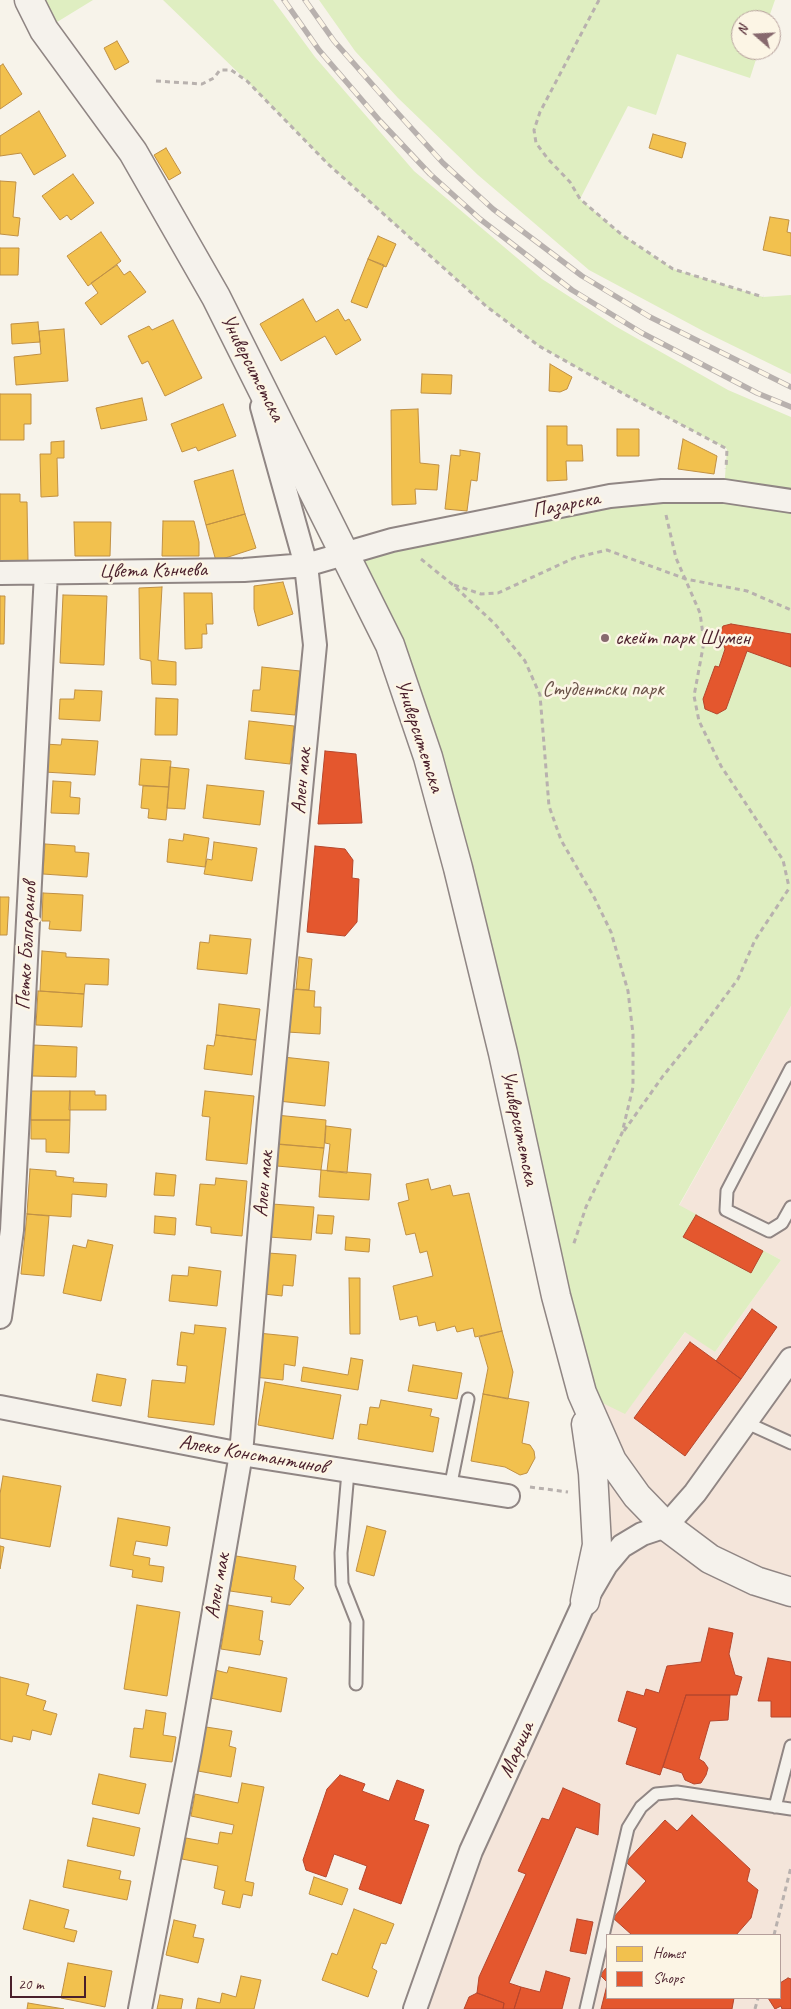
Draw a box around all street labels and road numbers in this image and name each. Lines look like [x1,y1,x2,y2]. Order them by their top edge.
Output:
street label: Университетска [214,310,290,426]
street label: Пазарска [530,486,602,524]
street label: Цвета Кънчева [99,557,207,585]
street label: Университетска [389,677,449,795]
street label: Ален мак [287,747,317,815]
street label: Петко Българанов [11,881,43,1011]
street label: Университетска [495,1068,543,1188]
street label: Ален мак [249,1150,279,1218]
street label: Алеко Константинов [177,1430,329,1480]
street label: Ален мак [200,1551,236,1621]
street label: Марица [494,1718,540,1782]

